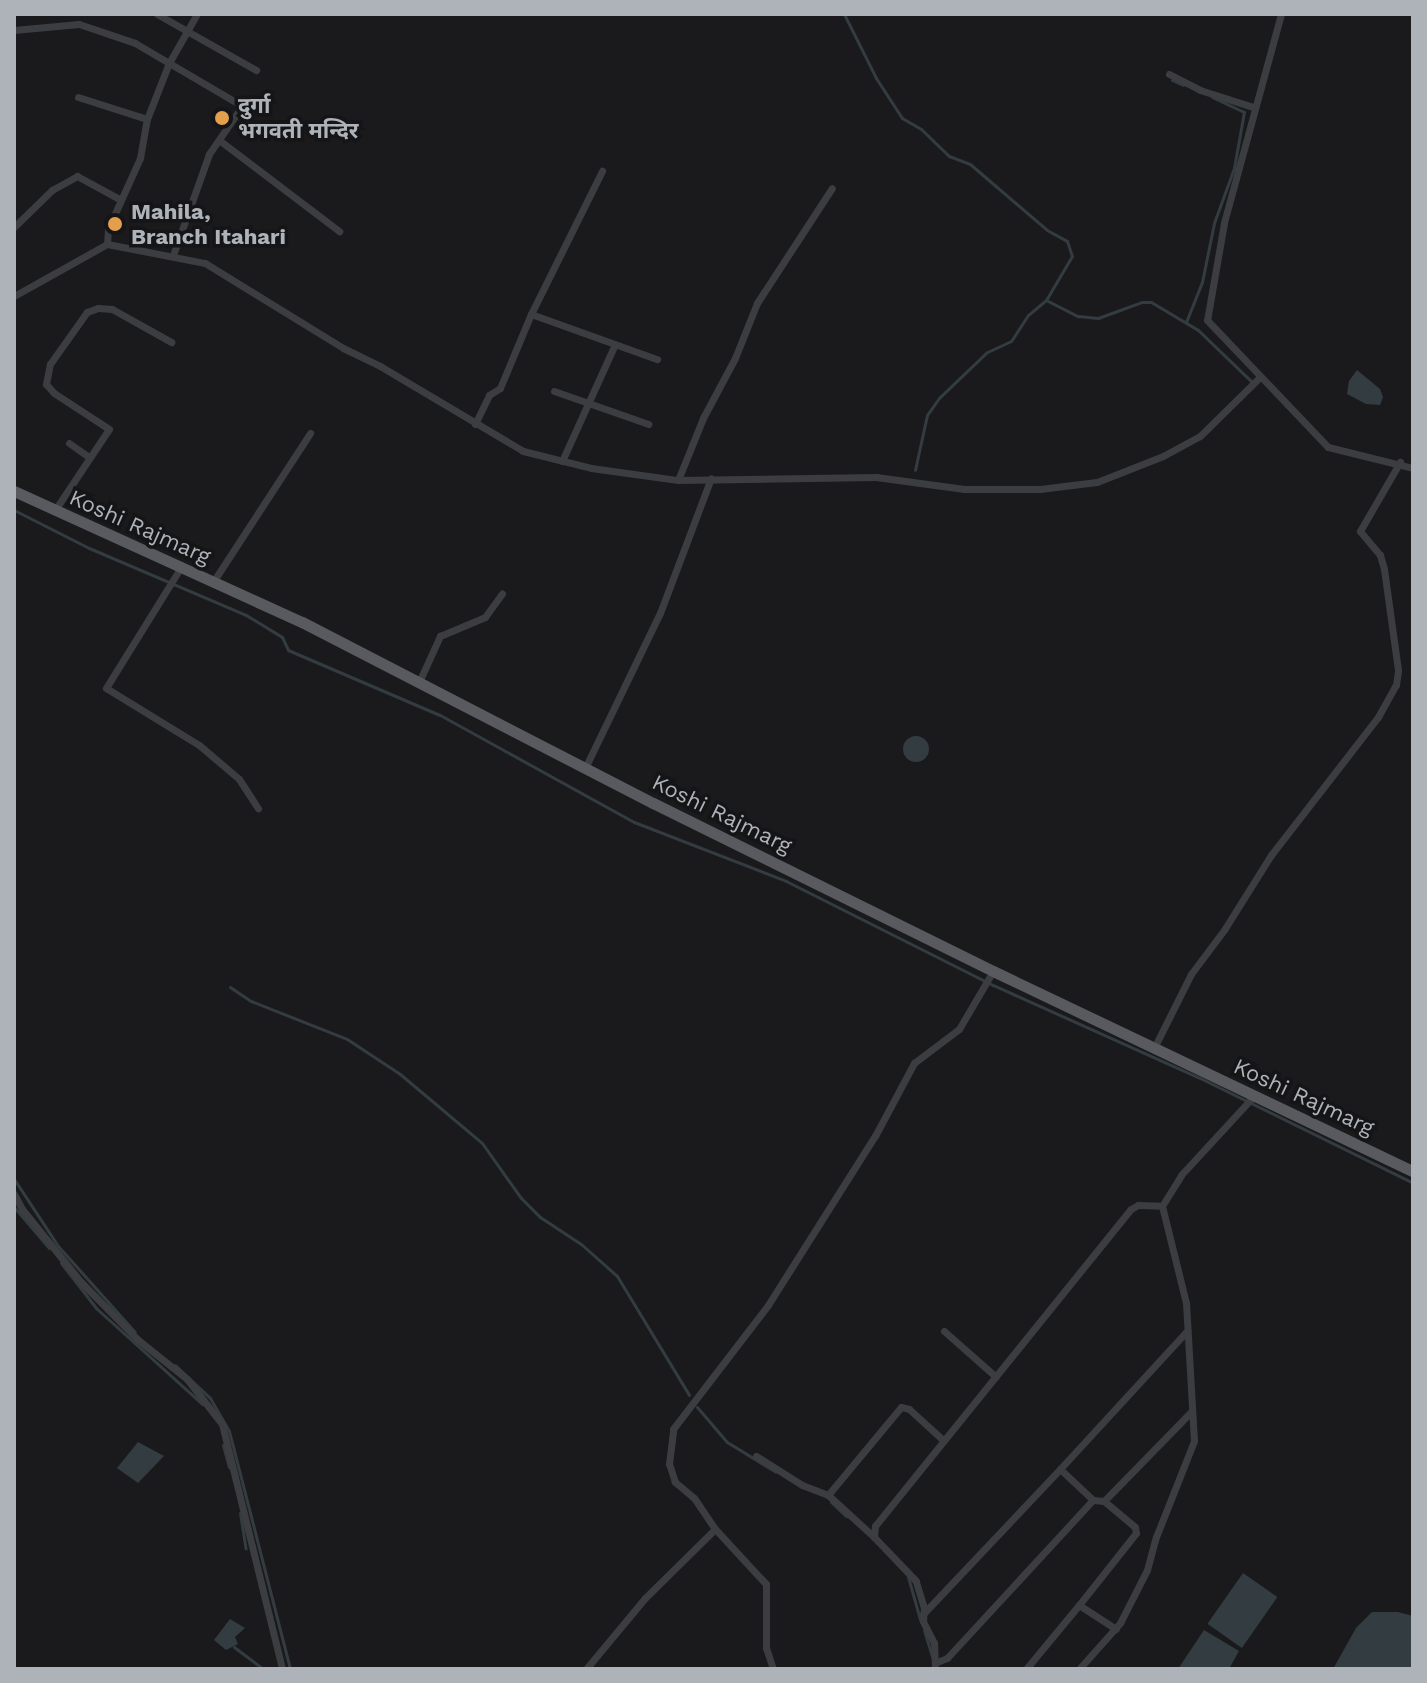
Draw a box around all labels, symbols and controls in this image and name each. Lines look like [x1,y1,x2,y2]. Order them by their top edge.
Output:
place label: दुर्गा भगवती मन्दिर [238,92,359,144]
marker: दुर्गा भगवती मन्दिर [213,109,231,127]
place label: Mahila, Branch Itahari [131,198,286,250]
marker: Mahila, Branch Itahari [106,215,124,233]
street label: Koshi Rajmarg [65,484,215,570]
street label: Koshi Rajmarg [648,769,796,859]
street label: Koshi Rajmarg [1230,1053,1378,1141]

